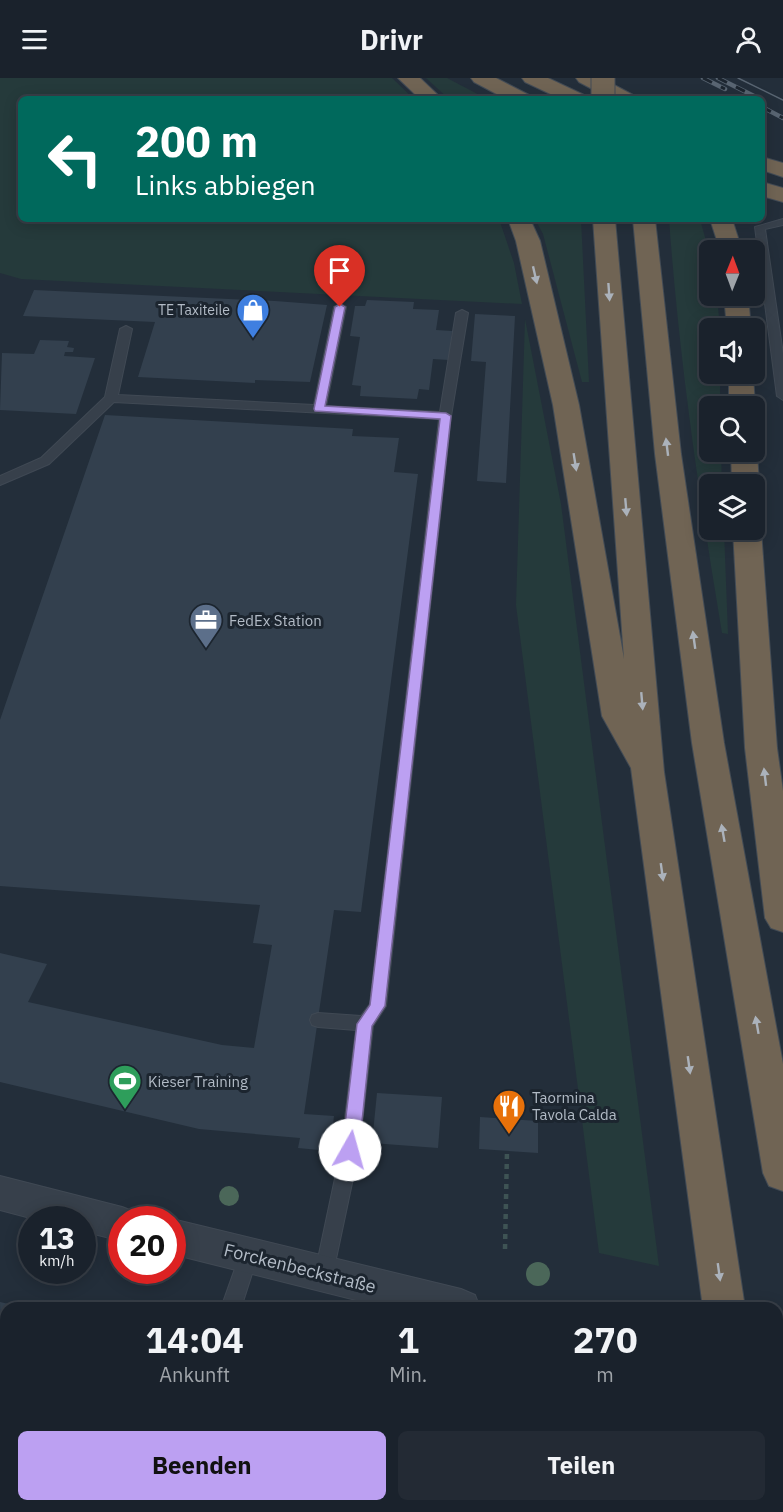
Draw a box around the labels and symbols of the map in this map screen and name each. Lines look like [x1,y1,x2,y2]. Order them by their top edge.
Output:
north arrow [699,240,765,306]
pin [314,245,365,307]
one-way arrow [531,266,541,284]
one-way arrow [604,282,614,301]
shop icon: TE Taxiteile [235,292,271,339]
place label: TE Taxiteile [158,301,230,319]
one-way arrow [663,437,672,456]
one-way arrow [571,453,580,472]
one-way arrow [621,498,631,517]
office icon: FedEx Station [188,602,224,649]
place label: FedEx Station [229,611,322,630]
one-way arrow [689,631,698,650]
one-way arrow [637,692,647,711]
one-way arrow [760,767,770,786]
one-way arrow [718,823,727,842]
one-way arrow [657,862,666,881]
one-way arrow [752,1015,761,1034]
one-way arrow [685,1056,694,1075]
sports icon: Kieser Training [107,1063,143,1110]
place label: Kieser Training [148,1072,248,1091]
restaurant icon: Taormina Tavola Calda [491,1088,527,1135]
place label: Taormina Tavola Calda [532,1088,617,1124]
position arrow [318,1118,382,1182]
speed limit sign: 20 [108,1206,186,1284]
street label: Forckenbeckstraße [222,1238,378,1298]
one-way arrow [714,1262,723,1281]

